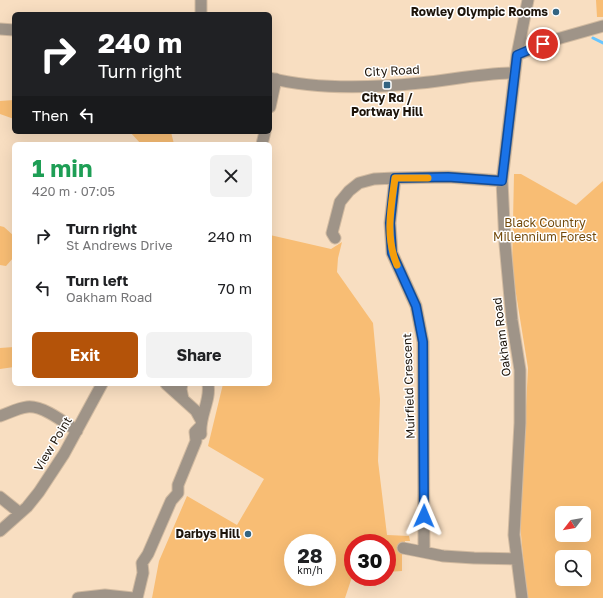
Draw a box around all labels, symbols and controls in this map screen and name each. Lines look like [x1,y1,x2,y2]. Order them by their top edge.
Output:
place label: Rowley Olympic Rooms [411,4,548,19]
marker: Rowley Olympic Rooms [551,7,561,17]
text: 240 m [98,26,182,59]
pin [526,27,560,61]
icon: right [32,28,84,80]
icon: arrive [532,33,554,55]
text: Turn right [98,60,182,82]
street label: City Road [364,62,420,79]
marker: City Rd / Portway Hill [382,80,392,90]
place label: City Rd / Portway Hill [351,90,423,119]
icon: left [76,104,98,126]
text: Then [32,106,68,124]
text: 1 min [32,153,92,182]
button: close [210,155,252,197]
text: 420 m · 07:05 [32,183,115,199]
park label: Black Country Millennium Forest [493,215,597,244]
text: Turn right [66,219,137,237]
icon: right [32,225,54,247]
text: 240 m [208,227,252,245]
text: St Andrews Drive [66,237,172,253]
text: Turn left [66,271,128,289]
icon: left [32,277,54,299]
text: 70 m [218,279,252,297]
text: Oakham Road [66,289,152,305]
street label: Oakham Road [489,297,514,377]
button: Exit [32,332,138,378]
button: Share [146,332,252,378]
street label: Muirfield Crescent [399,333,418,439]
street label: View Point [30,414,75,474]
position arrow [403,495,445,537]
north arrow [555,506,591,542]
map controls [555,506,591,586]
place label: Darbys Hill [175,526,240,541]
marker: Darbys Hill [243,529,253,539]
speed limit sign: 30 [344,534,396,586]
text: 28 [297,543,322,567]
button: search [555,550,591,586]
text: km/h [297,564,323,576]

